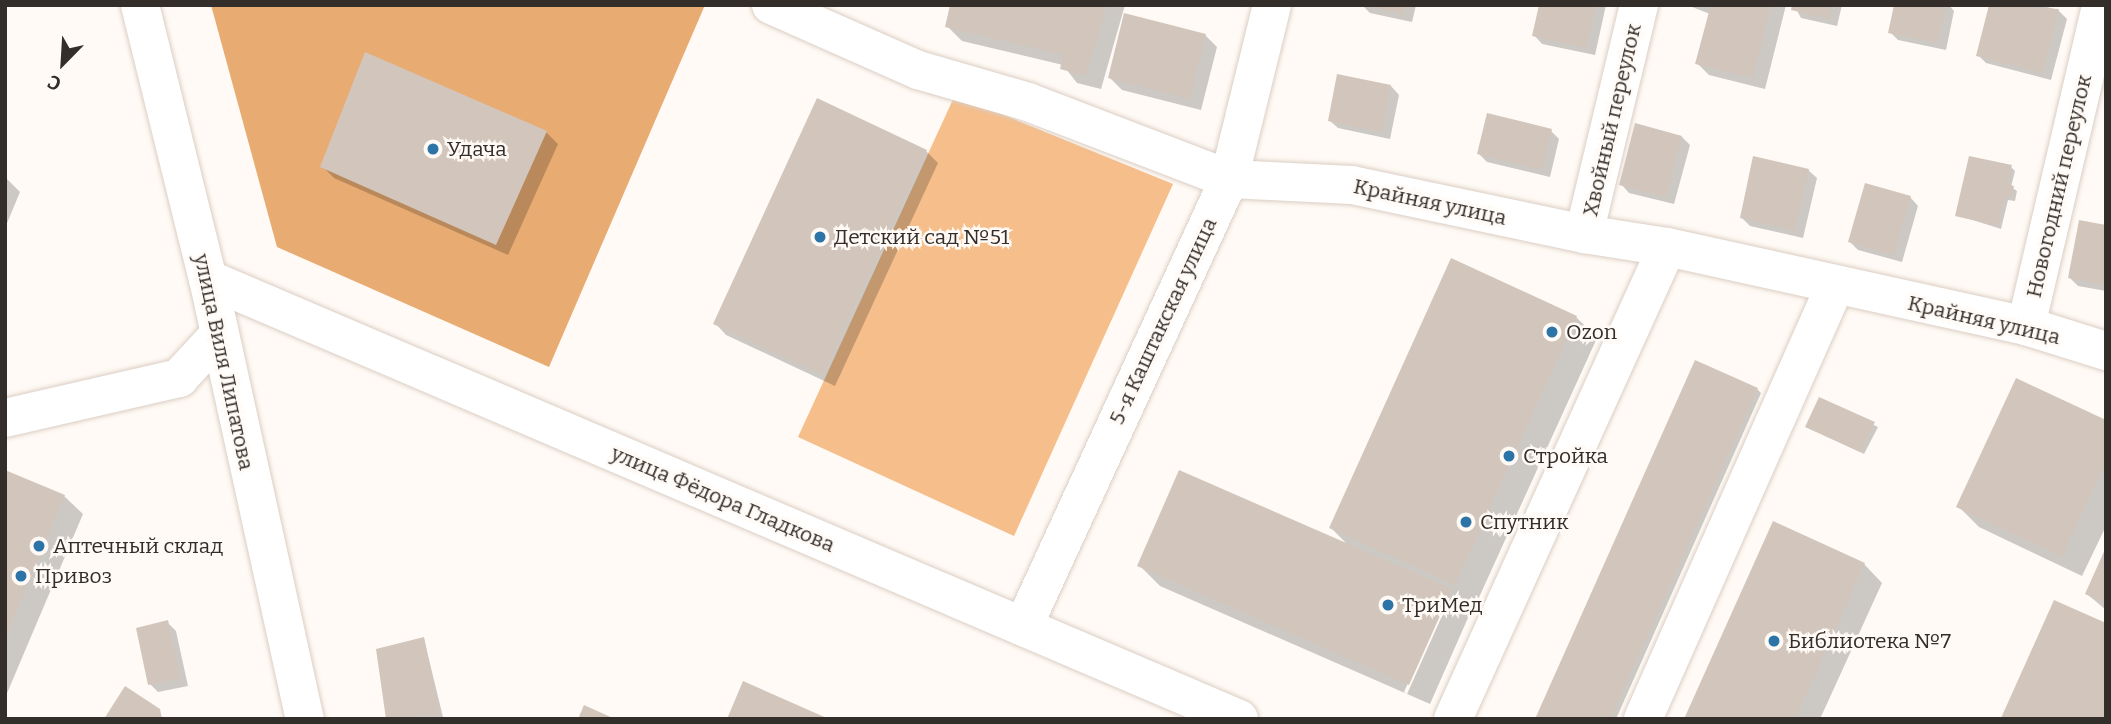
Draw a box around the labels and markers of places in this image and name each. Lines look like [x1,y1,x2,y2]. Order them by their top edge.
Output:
place label: Удача [447,136,507,162]
marker: Удача [425,141,441,157]
place label: Детский сад №51 [834,224,1009,250]
marker: Детский сад №51 [812,229,828,245]
place label: Ozon [1566,319,1617,345]
marker: Ozon [1544,324,1560,340]
place label: Стройка [1523,443,1608,469]
marker: Стройка [1501,448,1517,464]
place label: Спутник [1480,509,1568,535]
marker: Спутник [1458,514,1474,530]
place label: Аптечный склад [53,533,223,559]
marker: Аптечный склад [31,538,47,554]
place label: Привоз [35,563,112,589]
marker: Привоз [13,568,29,584]
place label: ТриМед [1402,592,1482,618]
marker: ТриМед [1380,597,1396,613]
place label: Библиотека №7 [1788,628,1951,654]
marker: Библиотека №7 [1766,633,1782,649]

